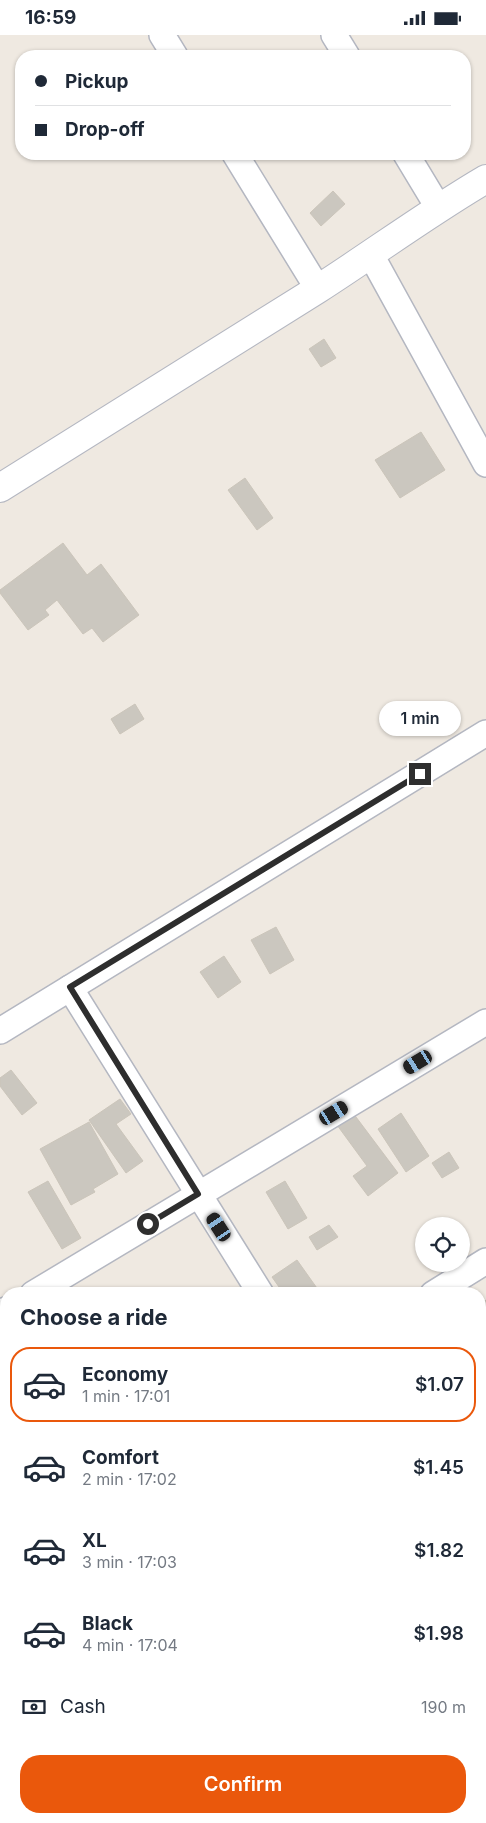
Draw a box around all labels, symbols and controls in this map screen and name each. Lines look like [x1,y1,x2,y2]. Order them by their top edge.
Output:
text: 16:59 [25,6,76,29]
text: Pickup [65,70,128,93]
text: Drop-off [65,118,145,141]
callout: 1 min [379,701,461,737]
text: 1 min [400,708,440,728]
route end [409,763,431,785]
car [401,1048,434,1076]
car [317,1099,350,1127]
car [204,1210,233,1244]
route start [137,1213,159,1235]
map controls [415,1217,470,1272]
button: locate [415,1217,470,1272]
text: Choose a ride [20,1304,168,1330]
icon: car [22,1362,67,1407]
text: Economy [82,1363,168,1386]
text: $1.07 [415,1373,464,1396]
text: 1 min · 17:01 [82,1386,170,1406]
icon: car [22,1445,67,1490]
text: Comfort [82,1446,159,1469]
text: $1.45 [413,1456,464,1479]
text: 2 min · 17:02 [82,1469,177,1489]
icon: car [22,1528,67,1573]
text: XL [82,1529,107,1552]
text: $1.82 [414,1539,464,1562]
text: 3 min · 17:03 [82,1552,177,1572]
icon: car [22,1611,67,1656]
text: Black [82,1612,133,1635]
text: $1.98 [413,1622,464,1645]
text: 4 min · 17:04 [82,1635,178,1655]
icon: cash [20,1693,48,1721]
text: Cash [60,1695,106,1718]
text: 190 m [421,1697,466,1717]
button: Confirm [20,1755,466,1813]

